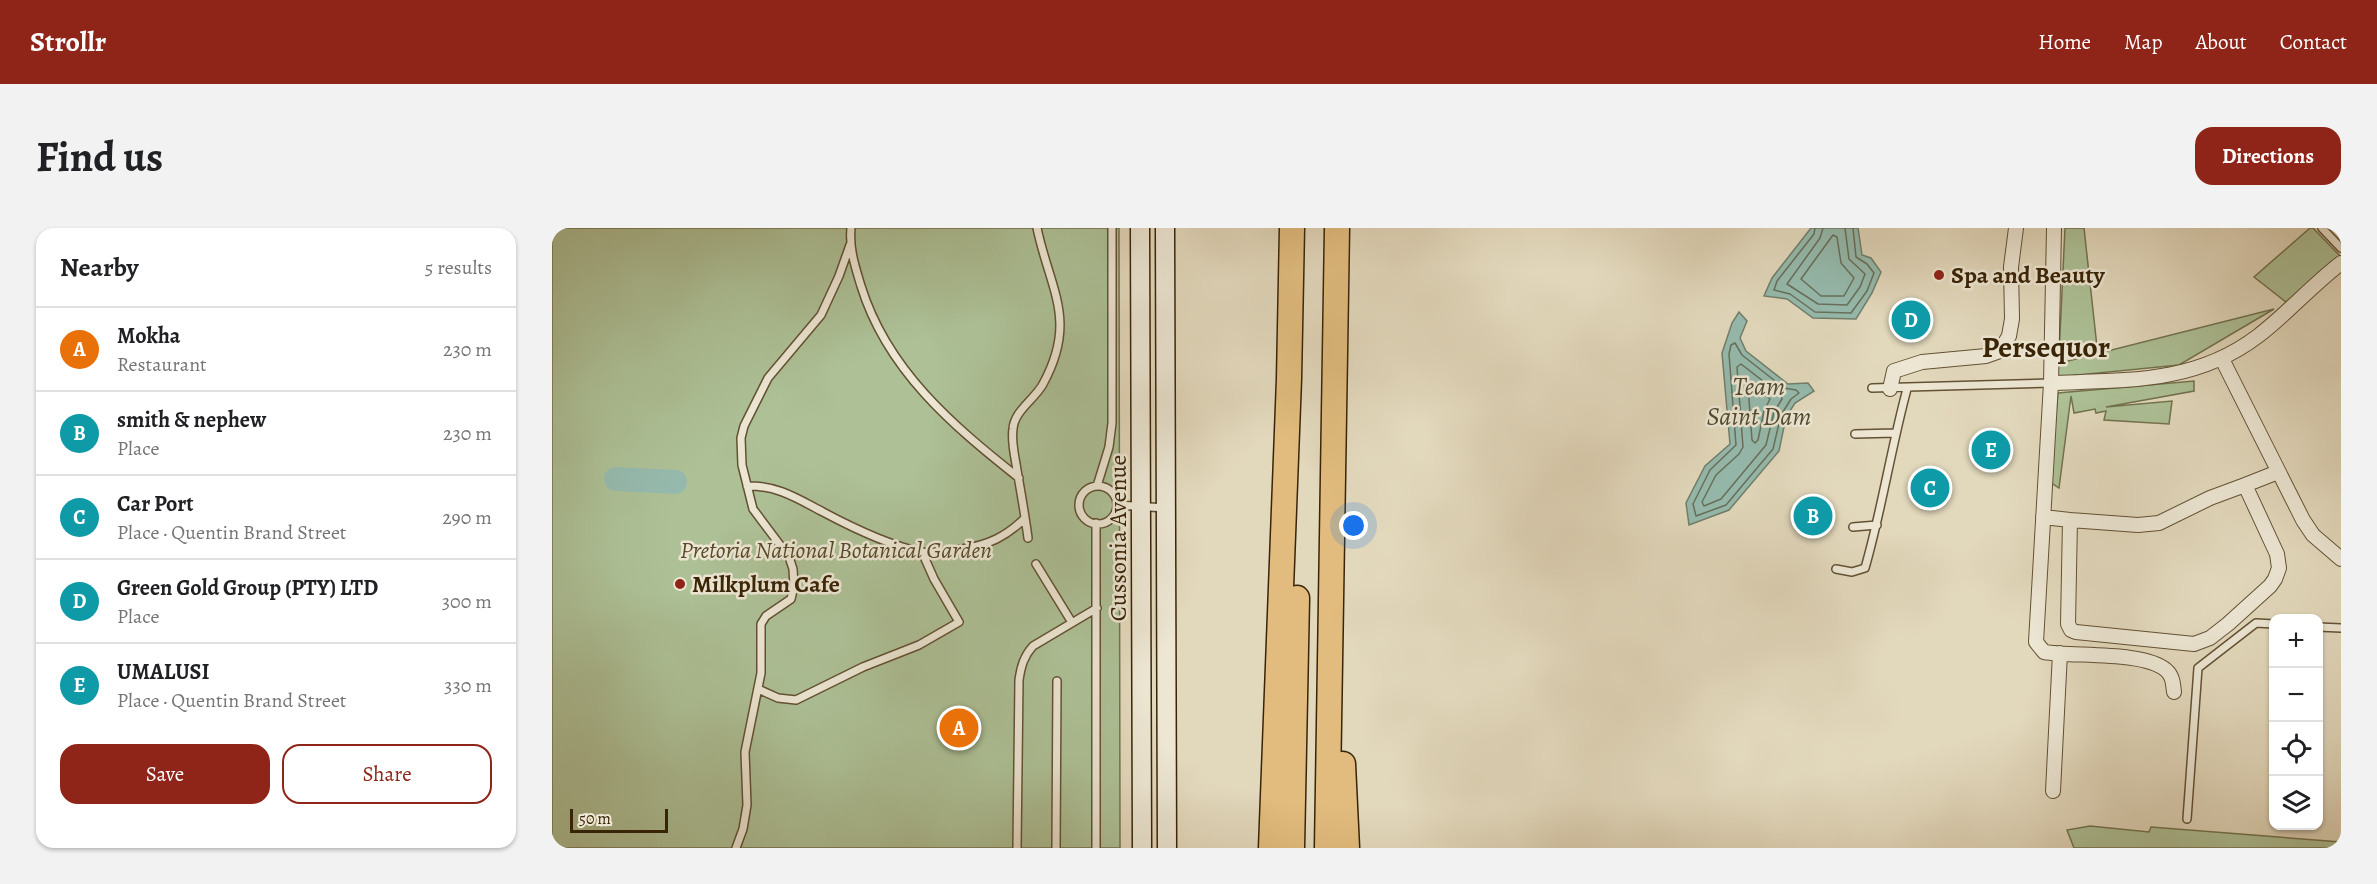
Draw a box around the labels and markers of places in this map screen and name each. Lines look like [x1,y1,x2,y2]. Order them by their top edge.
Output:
place label: Spa and Beauty [1951,259,2105,291]
marker: Spa and Beauty [1932,268,1946,282]
pin: D [1892,298,1930,343]
pin: E [1972,428,2010,472]
pin: C [1910,466,1950,510]
pin: B [1794,494,1832,538]
place label: Milkplum Cafe [692,568,840,600]
marker: Milkplum Cafe [673,577,687,591]
pin: A [940,706,978,750]

